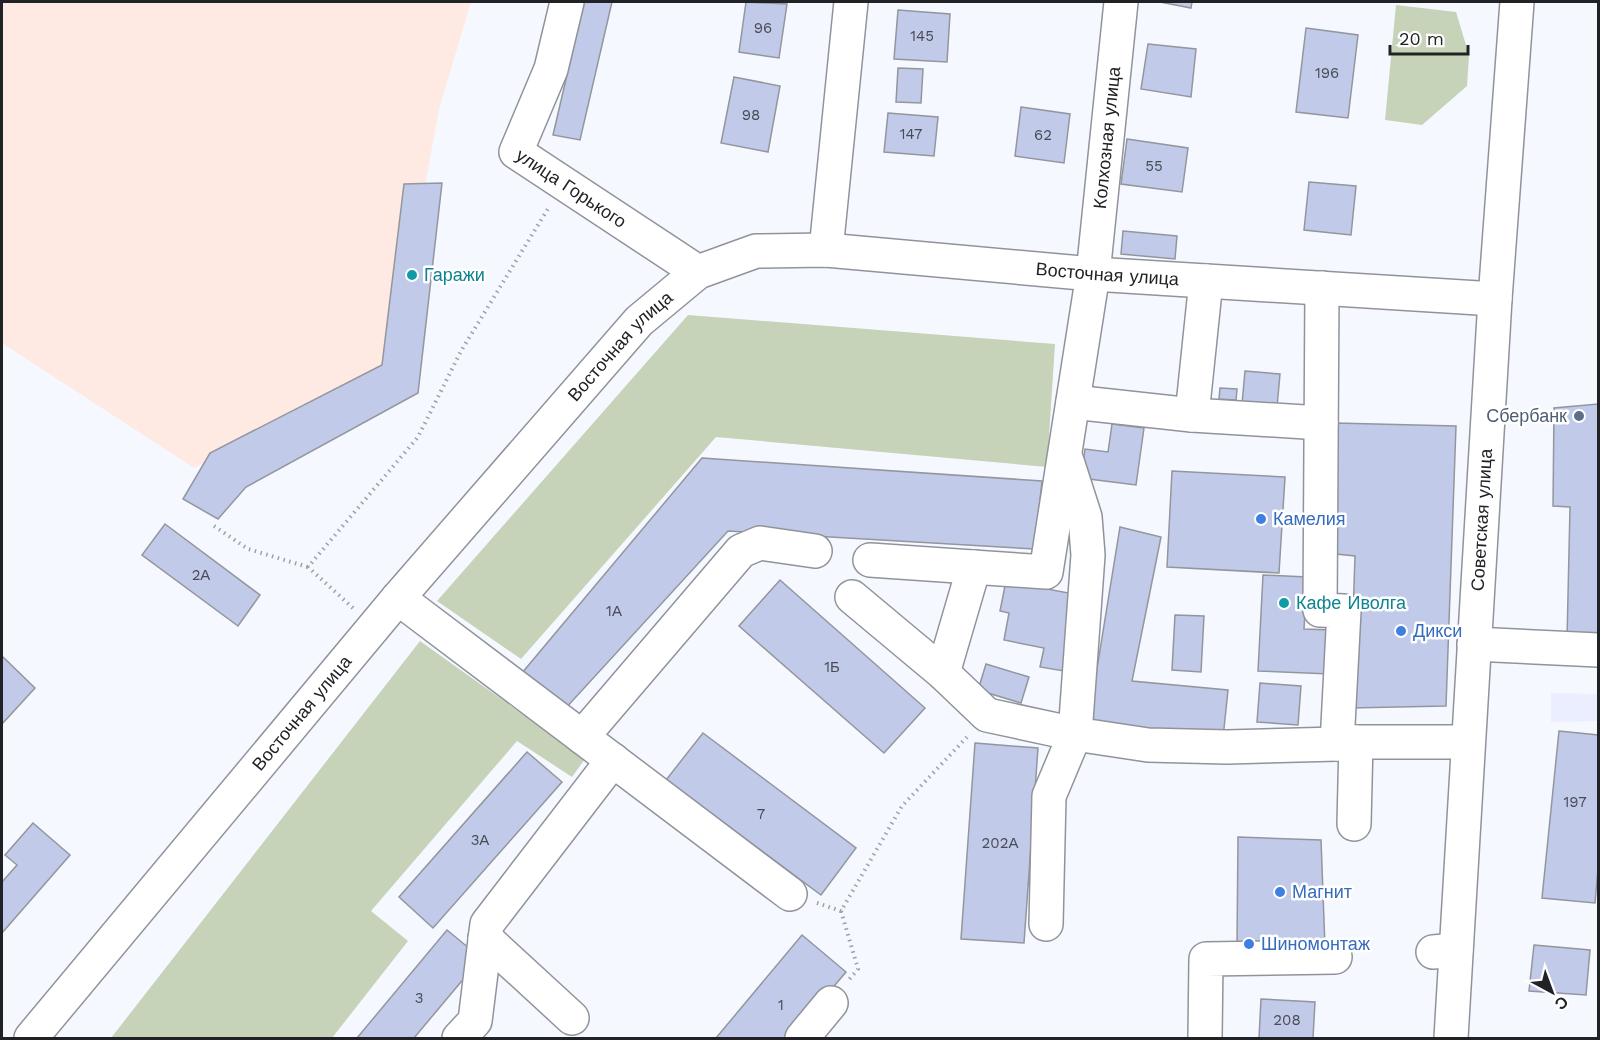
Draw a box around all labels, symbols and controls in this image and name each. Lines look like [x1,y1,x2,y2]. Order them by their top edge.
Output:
scale bar [1390,18,1468,56]
house number: 96 [754,19,772,37]
house number: 145 [910,27,934,45]
text: 20 m [1399,28,1444,49]
house number: 196 [1315,64,1339,82]
street label: Колхозная улица [1089,65,1124,210]
house number: 98 [742,106,760,124]
house number: 147 [900,125,922,143]
house number: 62 [1034,126,1052,144]
street label: улица Горького [512,144,631,232]
house number: 55 [1145,157,1163,175]
street label: Восточная улица [1035,258,1181,289]
place label: Гаражи [424,264,485,285]
marker: Гаражи [405,268,419,282]
street label: Восточная улица [563,286,677,405]
place label: Сбербанк [1486,405,1567,426]
marker: Сбербанк [1572,409,1586,423]
street label: Советская улица [1467,447,1496,592]
place label: Камелия [1273,508,1346,529]
marker: Камелия [1254,512,1268,526]
house number: 2А [192,566,210,584]
place label: Кафе Иволга [1296,592,1407,613]
marker: Кафе Иволга [1277,596,1291,610]
house number: 1А [606,602,622,620]
place label: Дикси [1413,620,1462,641]
marker: Дикси [1394,624,1408,638]
street label: Восточная улица [248,650,356,775]
house number: 1Б [824,658,840,676]
house number: 197 [1563,793,1587,811]
house number: 7 [757,805,765,823]
house number: 3А [471,831,489,849]
house number: 202А [982,834,1018,852]
place label: Магнит [1292,881,1352,902]
marker: Магнит [1273,885,1287,899]
place label: Шиномонтаж [1261,933,1370,954]
marker: Шиномонтаж [1242,937,1256,951]
north arrow [1522,962,1582,1022]
house number: 3 [415,989,423,1007]
text: С [1551,992,1572,1014]
house number: 1 [778,996,784,1014]
house number: 208 [1273,1011,1301,1029]

